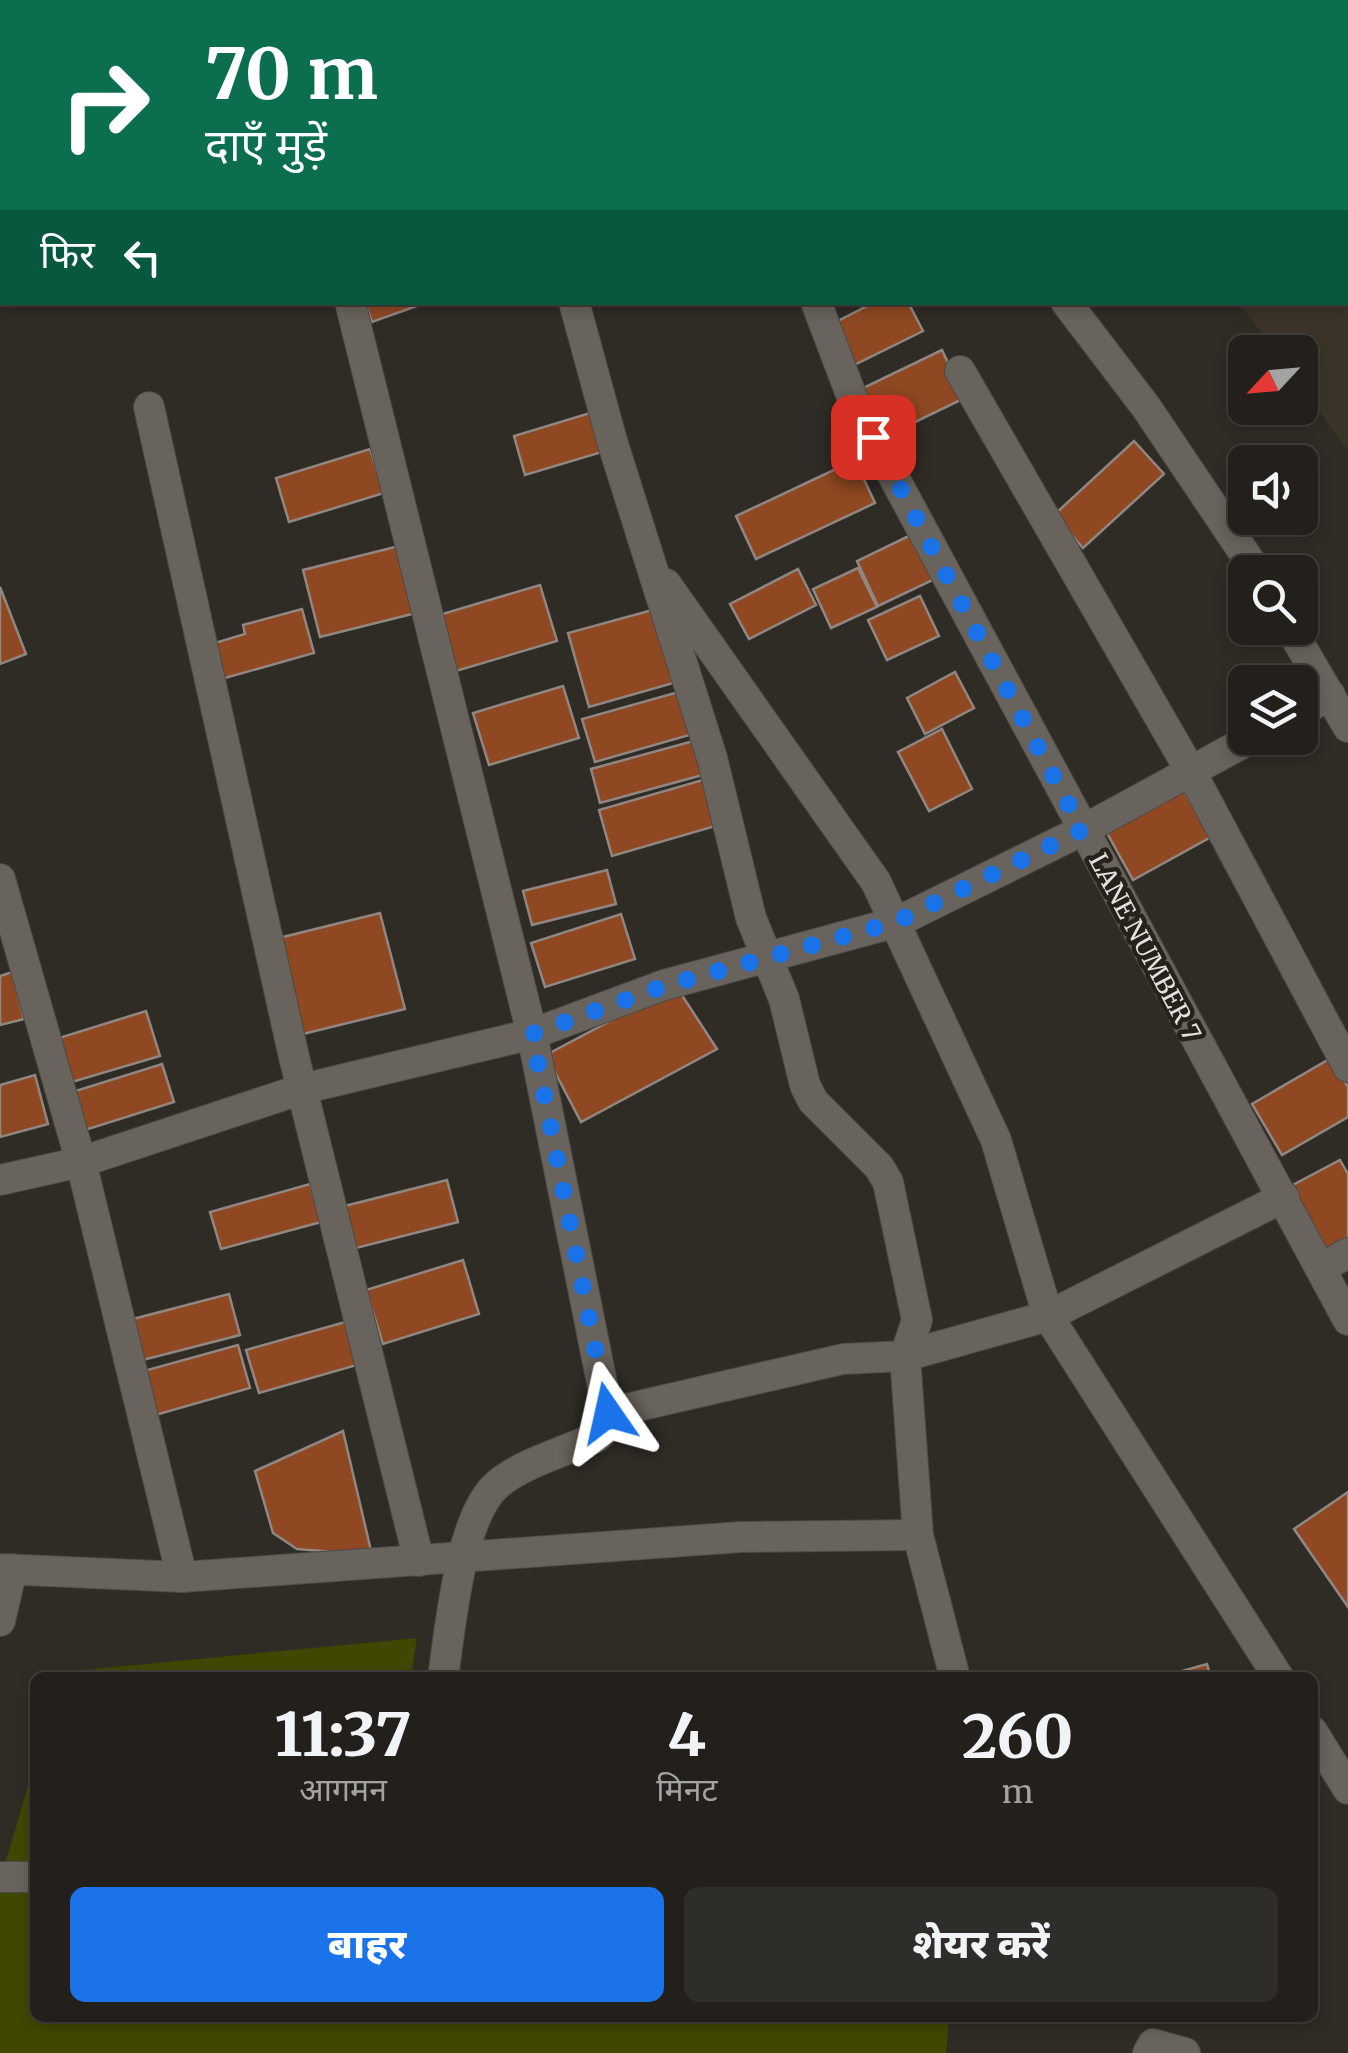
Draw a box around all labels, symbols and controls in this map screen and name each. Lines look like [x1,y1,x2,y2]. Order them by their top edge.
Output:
text: 70 m [205,30,378,118]
icon: right [40,40,170,170]
text: दाएँ मुड़ें [205,117,327,173]
icon: left [115,230,170,285]
text: फिर [40,231,95,278]
north arrow [1228,335,1318,425]
map controls [1228,335,1318,755]
pin [831,395,916,480]
icon: arrive [846,410,901,465]
button: sound [1228,445,1318,535]
button: search [1228,555,1318,645]
button: layers [1228,665,1318,755]
street label: LANE NUMBER 7 [1082,848,1208,1046]
position arrow [556,1361,660,1465]
text: 11:37 [275,1697,412,1772]
text: 4 [668,1697,706,1772]
text: 260 [962,1699,1073,1774]
text: आगमन [299,1770,387,1810]
text: मिनट [656,1770,718,1810]
text: m [1002,1772,1034,1812]
button: बाहर [70,1887,664,2002]
button: शेयर करें [684,1887,1278,2002]

